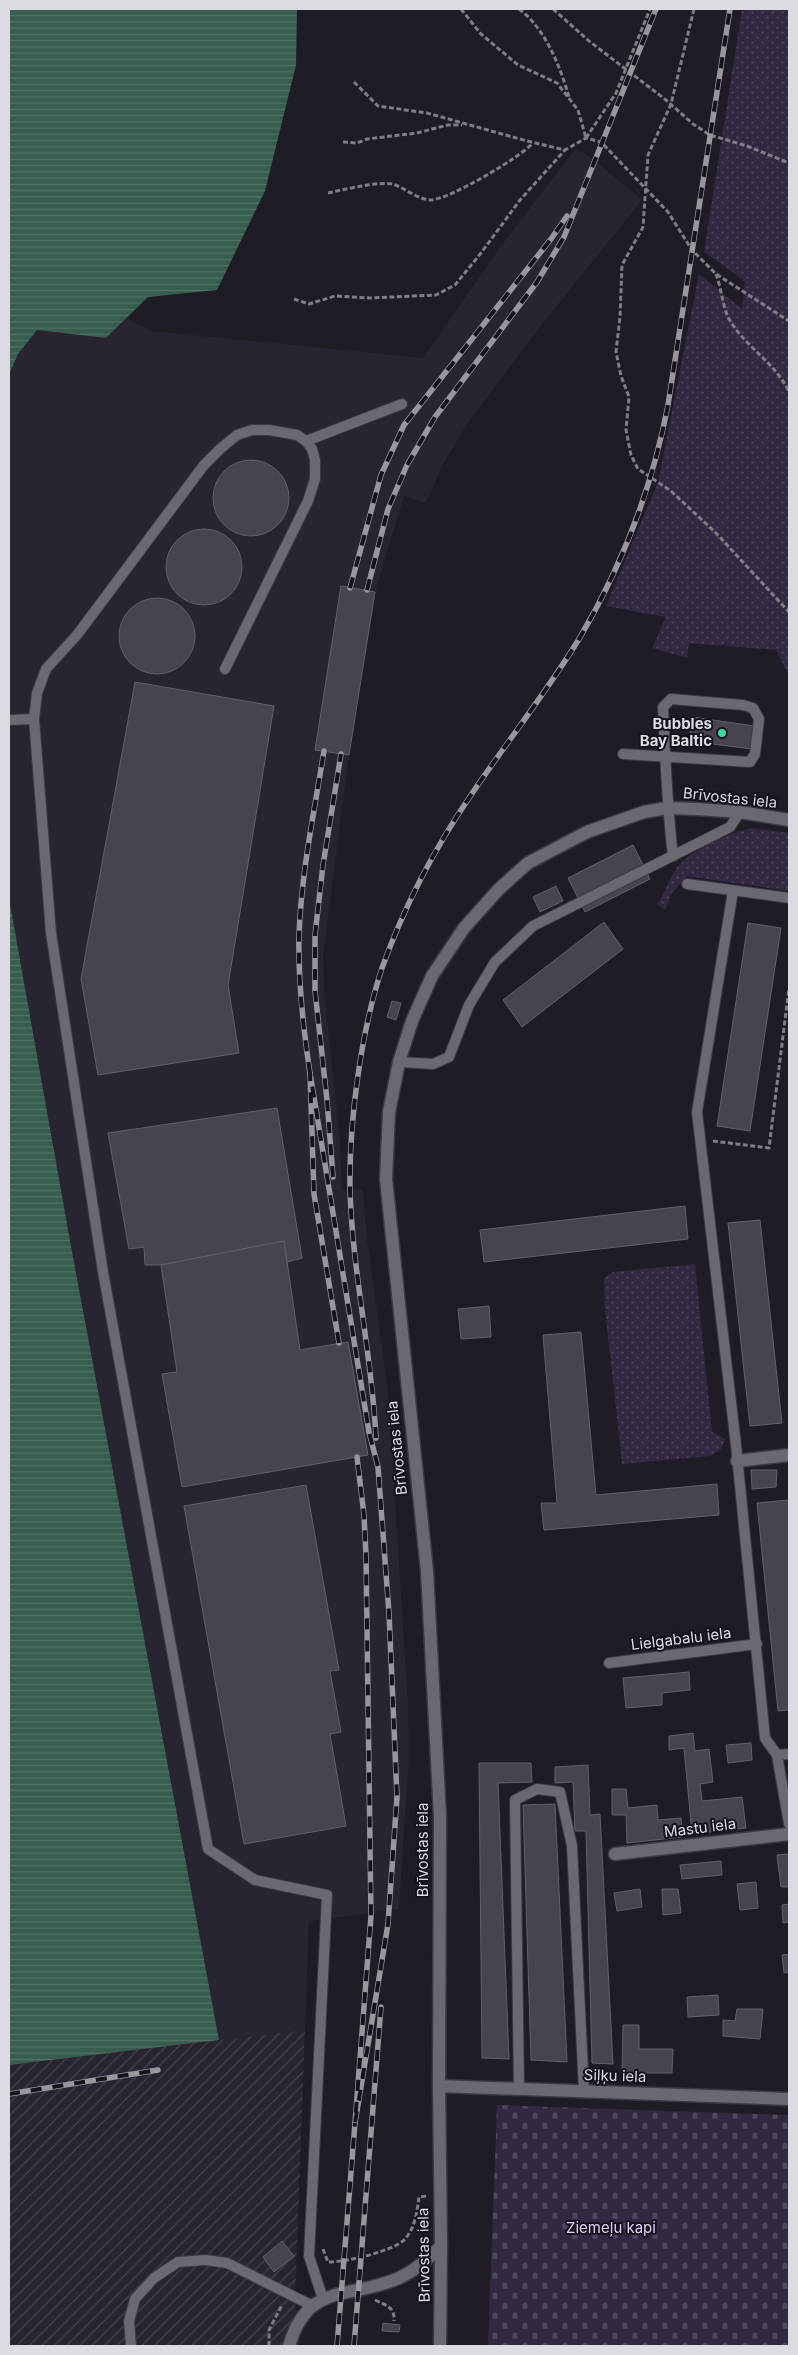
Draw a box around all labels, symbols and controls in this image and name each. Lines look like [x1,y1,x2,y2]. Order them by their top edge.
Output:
place label: Bubbles Bay Baltic [640,714,712,750]
marker: Bubbles Bay Baltic [716,727,728,739]
street label: Brīvostas iela [682,783,778,812]
street label: Brīvostas iela [382,1400,411,1496]
street label: Lielgabalu iela [630,1623,732,1654]
street label: Brīvostas iela [413,1803,432,1897]
street label: Mastu iela [663,1814,737,1841]
street label: Siļķu iela [583,2065,647,2086]
street label: Brīvostas iela [413,2208,434,2302]
park label: Ziemeļu kapi [566,2218,656,2237]

